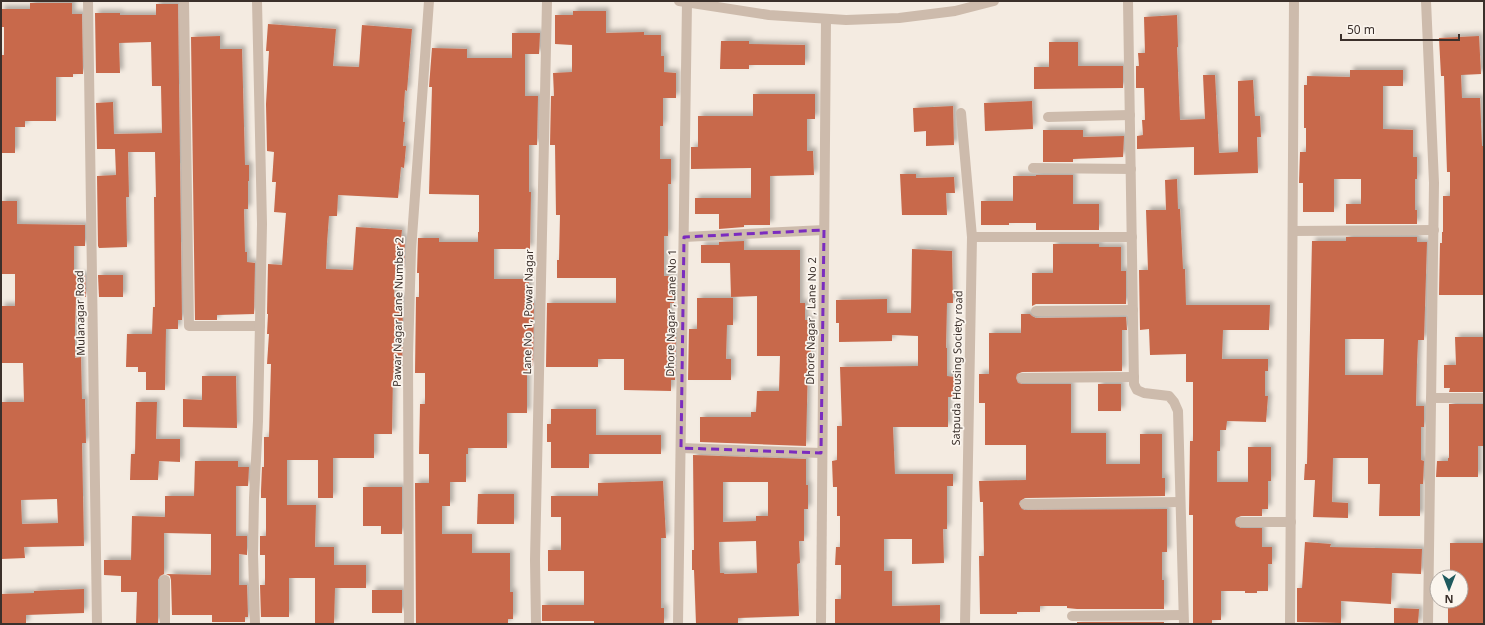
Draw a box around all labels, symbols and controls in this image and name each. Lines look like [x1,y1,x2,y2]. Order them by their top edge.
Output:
scale bar [1341,16,1459,42]
text: 50 m [1347,21,1375,38]
street label: Pawar Nagar Lane Number 2 [389,237,406,387]
street label: Lane No 1, Powar Nagar [519,249,536,375]
street label: Dhore Nagar , Lane No 1 [662,249,679,377]
street label: Dhore Nagar , Lane No 2 [802,257,819,385]
street label: Mulanagar Road [71,270,88,356]
street label: Satpuda Housing Society road [948,290,965,446]
north arrow [1429,569,1469,609]
text: N [1445,592,1453,607]

